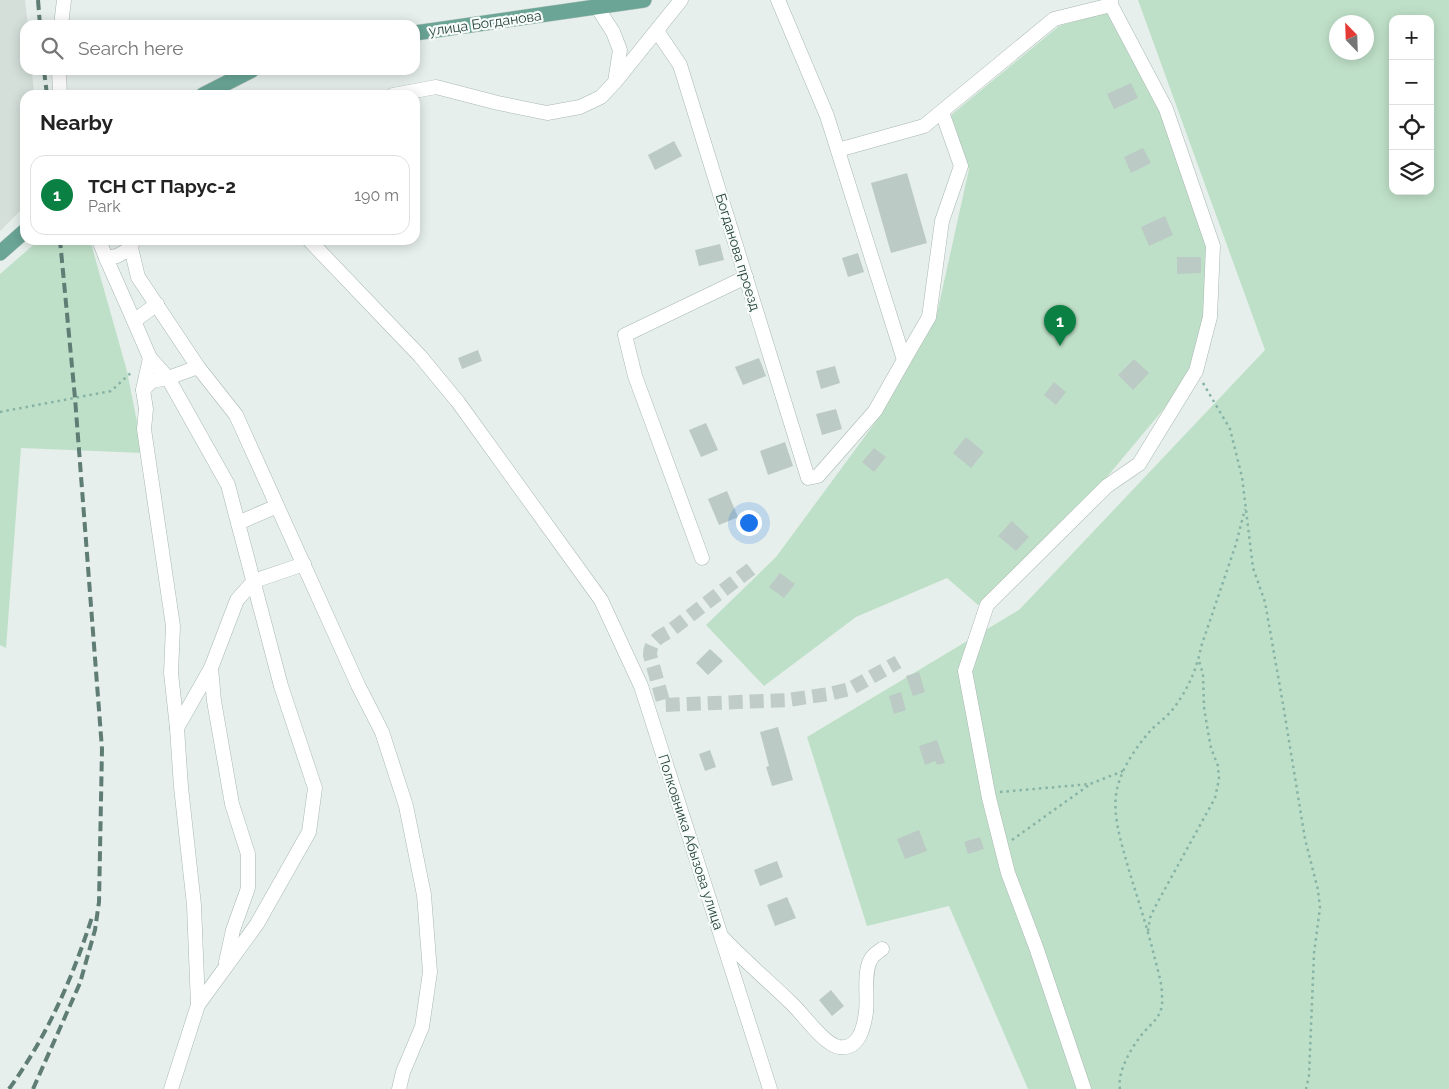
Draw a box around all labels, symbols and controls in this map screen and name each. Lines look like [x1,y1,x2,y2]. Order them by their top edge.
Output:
street label: улица Богданова [428,7,542,39]
north arrow [1329,15,1374,60]
map controls [1389,15,1434,195]
button: + [1389,15,1434,60]
search box [20,20,420,75]
icon: search [38,34,66,62]
text: Search here [78,37,184,59]
button: − [1389,60,1434,105]
button: locate [1389,105,1434,150]
text: Nearby [40,110,113,135]
button: layers [1389,150,1434,195]
text: ТСН СТ Парус-2 [88,175,236,197]
text: 1 [53,186,61,205]
text: 190 m [354,186,399,205]
street label: Богданова проезд [713,191,763,313]
text: Park [88,197,121,216]
pin: 1 [1044,305,1076,346]
your location [736,510,762,536]
street label: Полковника Абызова улица [655,752,727,932]

